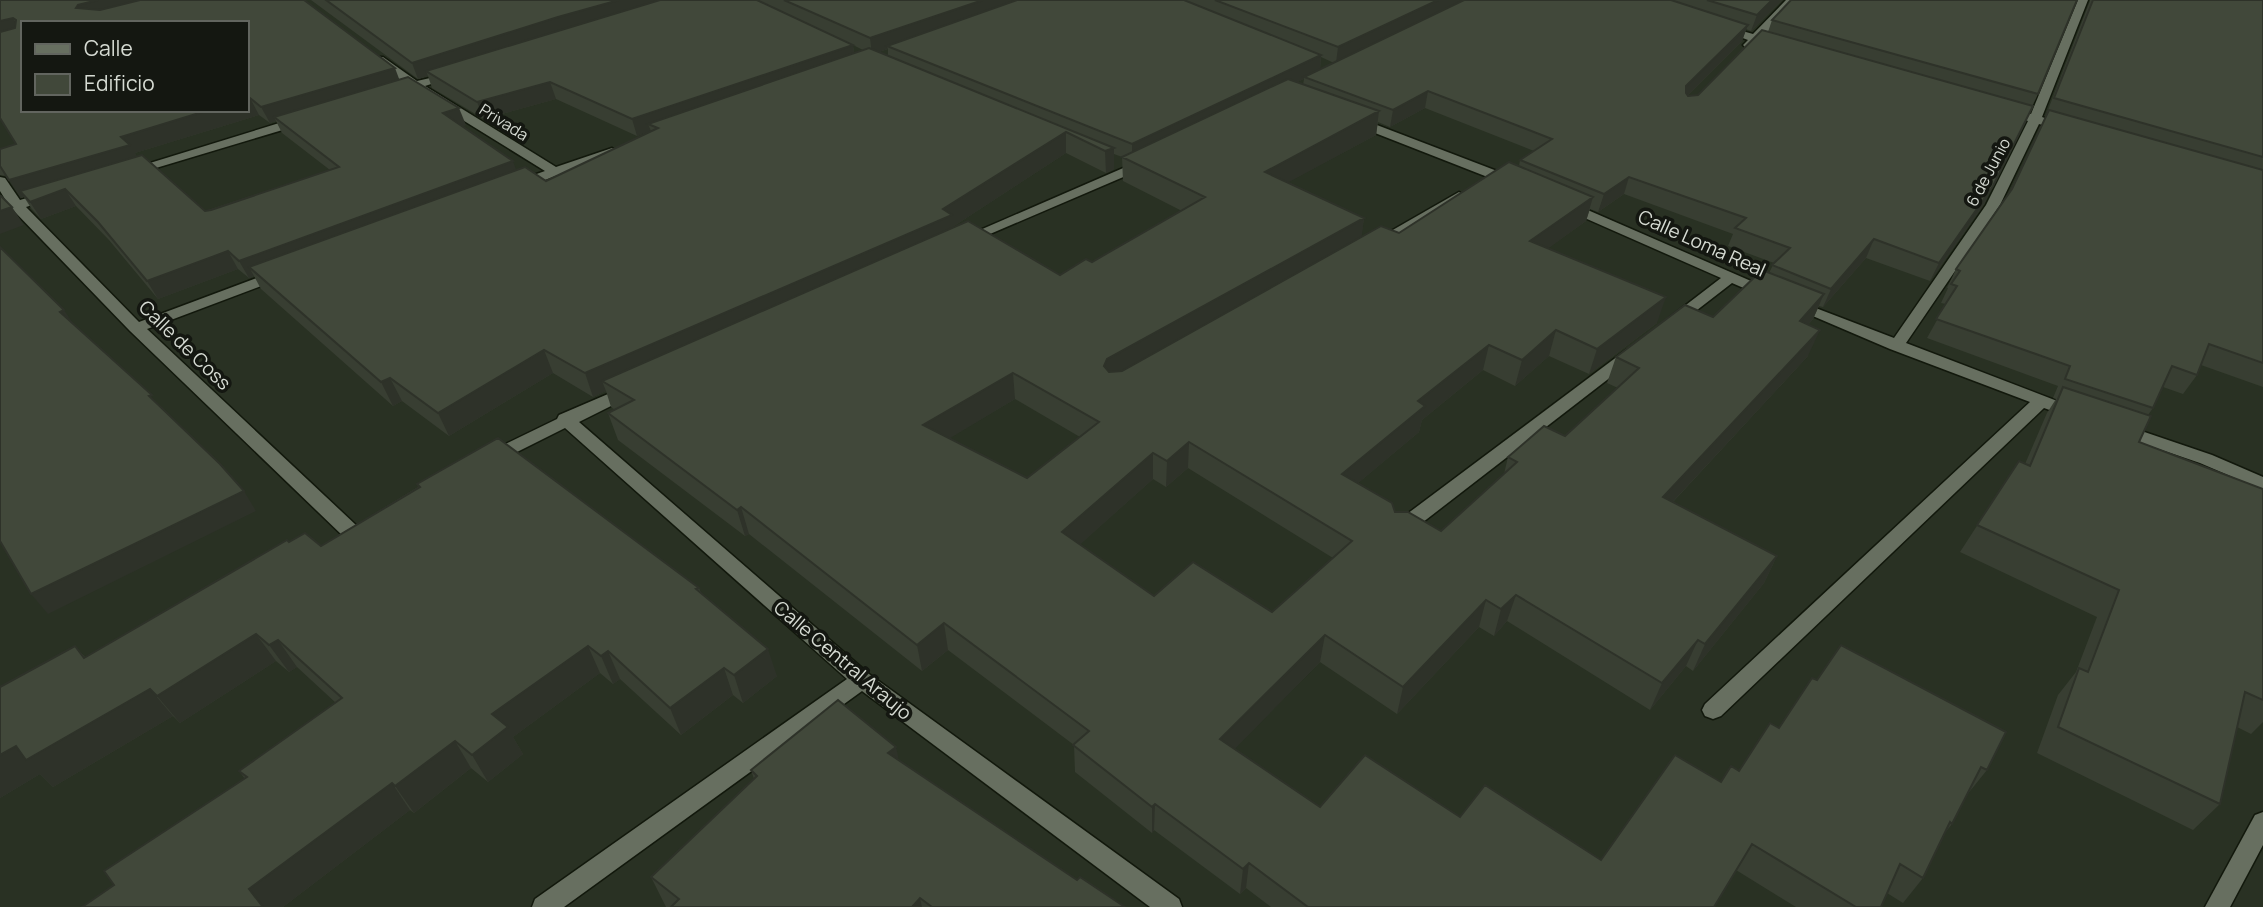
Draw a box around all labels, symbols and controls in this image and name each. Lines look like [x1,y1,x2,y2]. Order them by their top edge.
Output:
legend [21,21,248,112]
text: Calle [84,34,133,62]
text: Edificio [84,69,155,97]
street label: Privada [475,98,533,146]
street label: 6 de Junio [1961,134,2015,210]
street label: Calle Loma Real [1634,203,1770,283]
street label: Calle de Coss [133,294,237,396]
street label: Calle Central Araujo [768,594,918,726]

